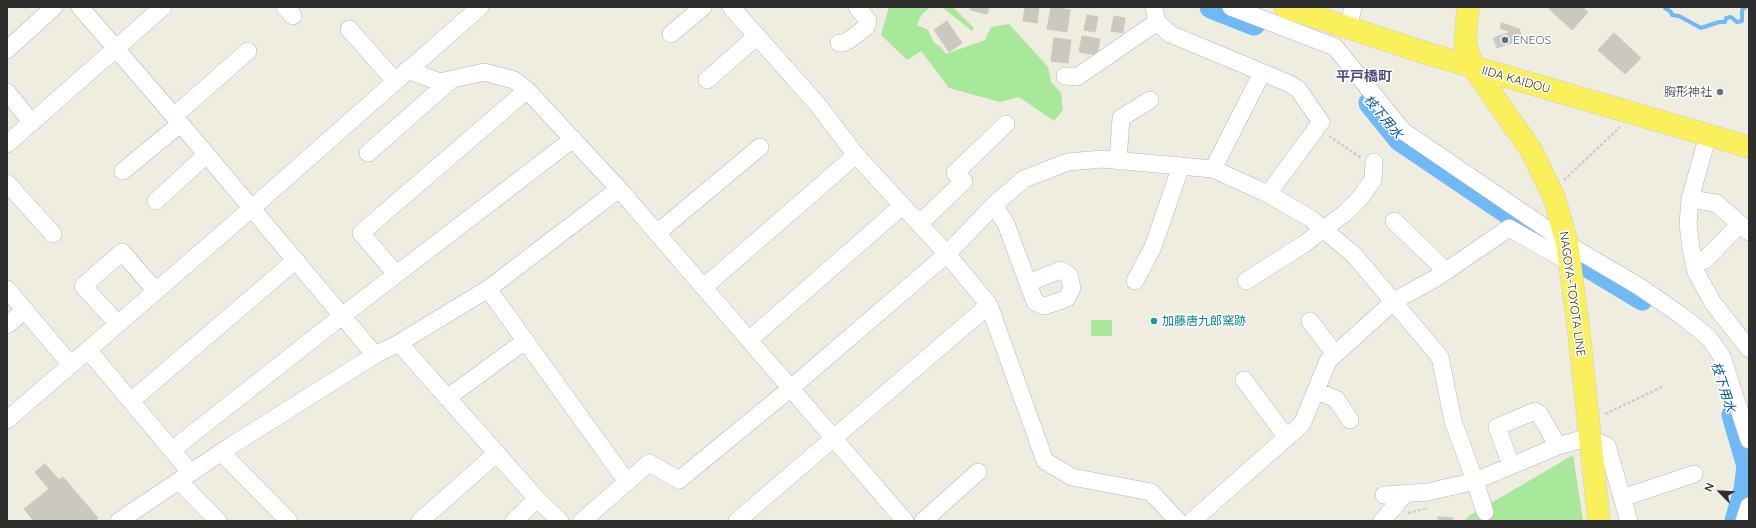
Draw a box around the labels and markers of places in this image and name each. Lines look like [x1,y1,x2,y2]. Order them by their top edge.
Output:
place label: ENEOS [1513,33,1551,47]
marker: ENEOS [1500,35,1510,45]
place label: 胸形神社 [1664,85,1712,99]
marker: 胸形神社 [1715,87,1725,97]
place label: 加藤唐九郎窯跡 [1162,314,1246,328]
marker: 加藤唐九郎窯跡 [1149,316,1159,326]

